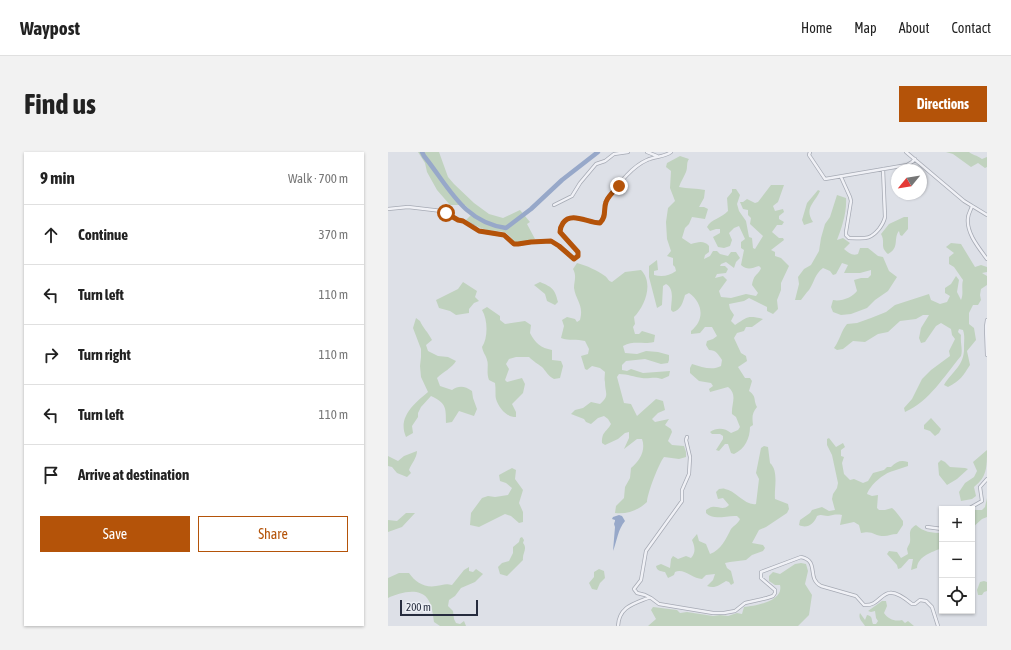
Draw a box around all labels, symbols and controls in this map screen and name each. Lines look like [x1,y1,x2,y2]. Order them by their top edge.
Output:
text: Waypost [20,17,80,39]
text: Home [801,20,832,36]
text: Map [854,20,877,36]
text: About [899,20,930,36]
text: Contact [952,20,991,36]
button: Directions [899,86,987,122]
text: Find us [24,88,96,120]
north arrow [891,164,927,200]
text: 9 min [40,168,75,188]
text: Walk · 700 m [288,171,348,186]
route end [610,177,628,195]
route start [437,204,455,222]
icon: ahead [40,224,62,246]
text: Continue [78,226,128,243]
text: 370 m [319,227,348,242]
icon: left [40,284,62,306]
text: Turn left [78,286,124,303]
text: 110 m [319,287,348,302]
icon: right [40,344,62,366]
text: Turn right [78,346,131,363]
text: 110 m [319,347,348,362]
icon: left [40,404,62,426]
text: Turn left [78,406,124,423]
text: 110 m [319,407,348,422]
icon: arrive [40,464,62,486]
text: Arrive at destination [78,466,189,483]
map controls [939,506,975,614]
button: + [939,506,975,542]
button: Save [40,516,190,552]
button: Share [198,516,348,552]
button: − [939,542,975,578]
button: locate [939,578,975,614]
scale bar [400,598,478,617]
text: 200 m [406,601,431,613]

